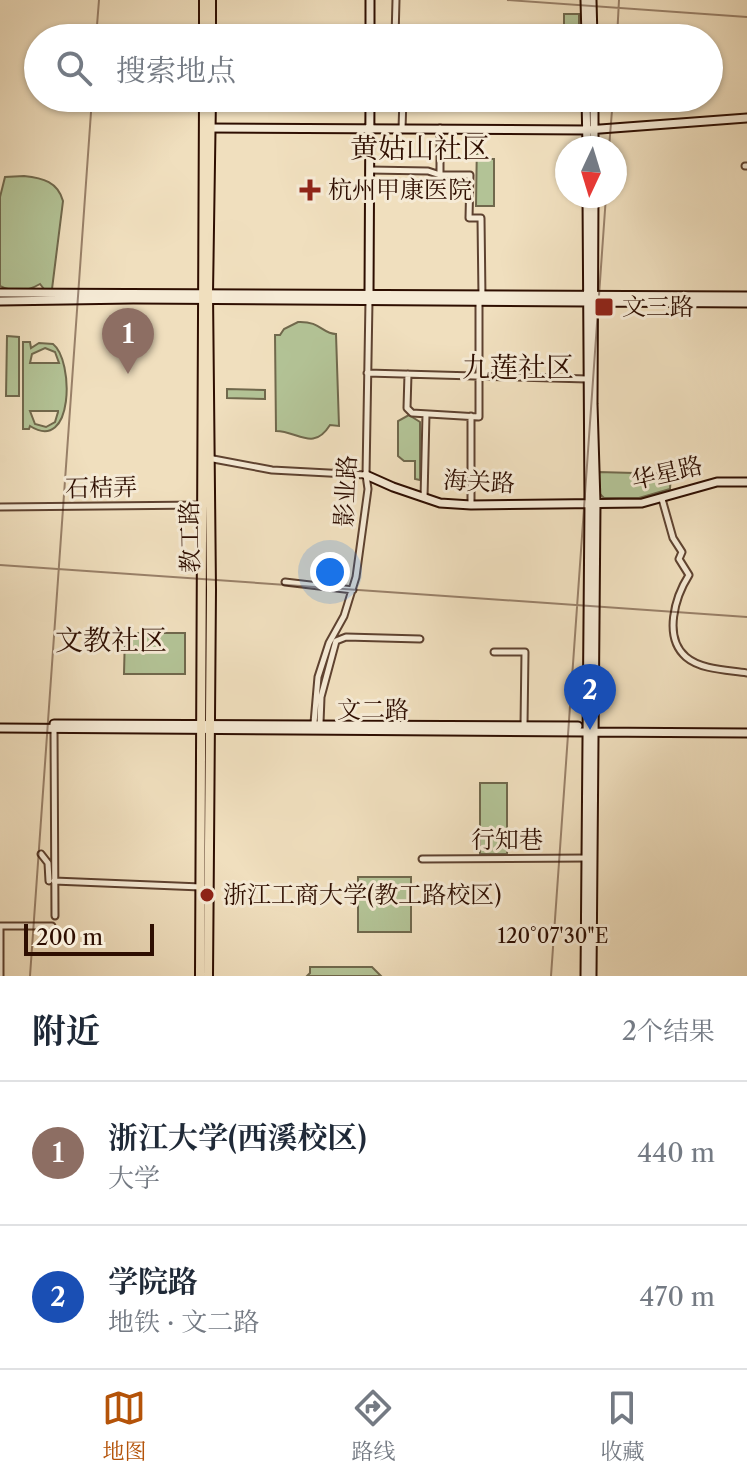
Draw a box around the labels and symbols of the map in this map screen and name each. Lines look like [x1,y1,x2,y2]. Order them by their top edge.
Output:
district label: 黄姑山社区 [350,131,490,165]
north arrow [555,136,627,208]
place label: 杭州甲康医院 [328,175,472,204]
marker: 杭州甲康医院 [299,179,321,201]
place label: 文三路 [622,292,694,321]
marker: 文三路 [593,296,615,318]
pin: 1 [102,308,154,374]
district label: 九莲社区 [462,350,574,384]
street label: 华星路 [629,450,705,495]
street label: 影业路 [329,454,362,528]
street label: 海关路 [442,465,516,498]
street label: 石桔弄 [65,472,137,503]
street label: 教工路 [174,501,205,573]
your location [310,552,350,592]
district label: 文教社区 [55,623,167,657]
pin: 2 [564,664,616,730]
street label: 文二路 [337,695,409,724]
street label: 行知巷 [471,825,543,854]
place label: 浙江工商大学(教工路校区) [223,880,502,909]
marker: 浙江工商大学(教工路校区) [198,886,216,904]
scale bar [24,920,154,956]
text: 120°07'30"E [498,924,608,948]

